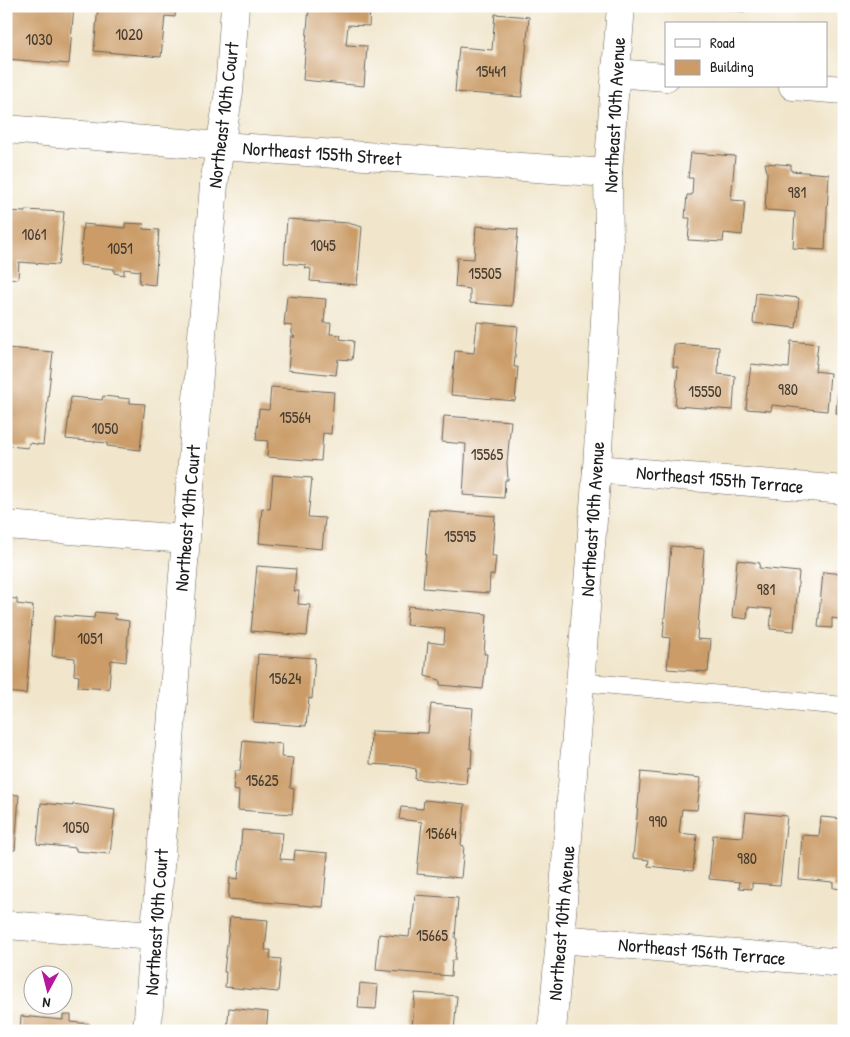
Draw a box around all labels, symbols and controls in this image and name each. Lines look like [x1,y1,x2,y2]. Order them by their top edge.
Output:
legend [665,22,828,88]
house number: 1020 [115,23,143,45]
house number: 1030 [25,28,53,50]
text: Road [710,32,735,53]
street label: Northeast 10th Avenue [597,36,631,193]
street label: Northeast 10th Court [201,40,245,189]
text: Building [710,56,754,77]
house number: 15441 [476,60,506,82]
street label: Northeast 155th Street [242,134,403,172]
house number: 981 [788,181,806,203]
house number: 1061 [21,223,47,245]
house number: 1045 [310,234,336,256]
house number: 1051 [107,237,133,259]
house number: 15505 [468,262,502,284]
house number: 980 [778,378,798,400]
house number: 15550 [688,380,722,402]
house number: 15564 [279,406,311,428]
house number: 1050 [92,417,118,439]
street label: Northeast 10th Avenue [574,440,610,597]
street label: Northeast 10th Court [168,443,206,592]
house number: 15565 [471,443,503,465]
street label: Northeast 155th Terrace [635,459,805,499]
house number: 15595 [444,525,476,547]
house number: 981 [757,578,775,600]
house number: 1051 [77,627,103,649]
house number: 15624 [269,667,301,689]
house number: 15625 [245,769,279,791]
house number: 990 [649,810,667,832]
house number: 1050 [63,816,89,838]
house number: 15664 [425,822,457,844]
street label: Northeast 10th Avenue [541,844,581,1001]
street label: Northeast 10th Court [138,847,174,996]
house number: 980 [737,847,757,869]
house number: 15665 [416,924,448,946]
street label: Northeast 156th Terrace [617,931,787,971]
north arrow [22,964,72,1014]
text: N [41,993,51,1013]

